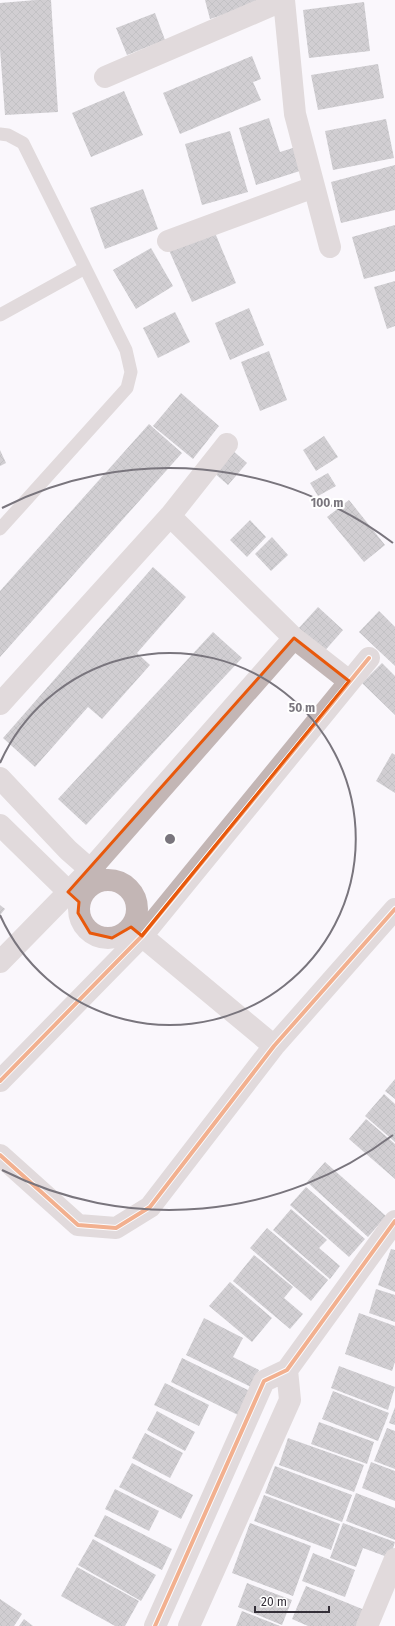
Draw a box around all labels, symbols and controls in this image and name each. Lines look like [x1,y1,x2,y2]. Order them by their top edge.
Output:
text: 100 m [311,496,343,510]
text: 50 m [289,701,315,715]
centre of rings [163,832,177,846]
scale bar [255,1588,329,1614]
text: 20 m [261,1595,287,1609]

